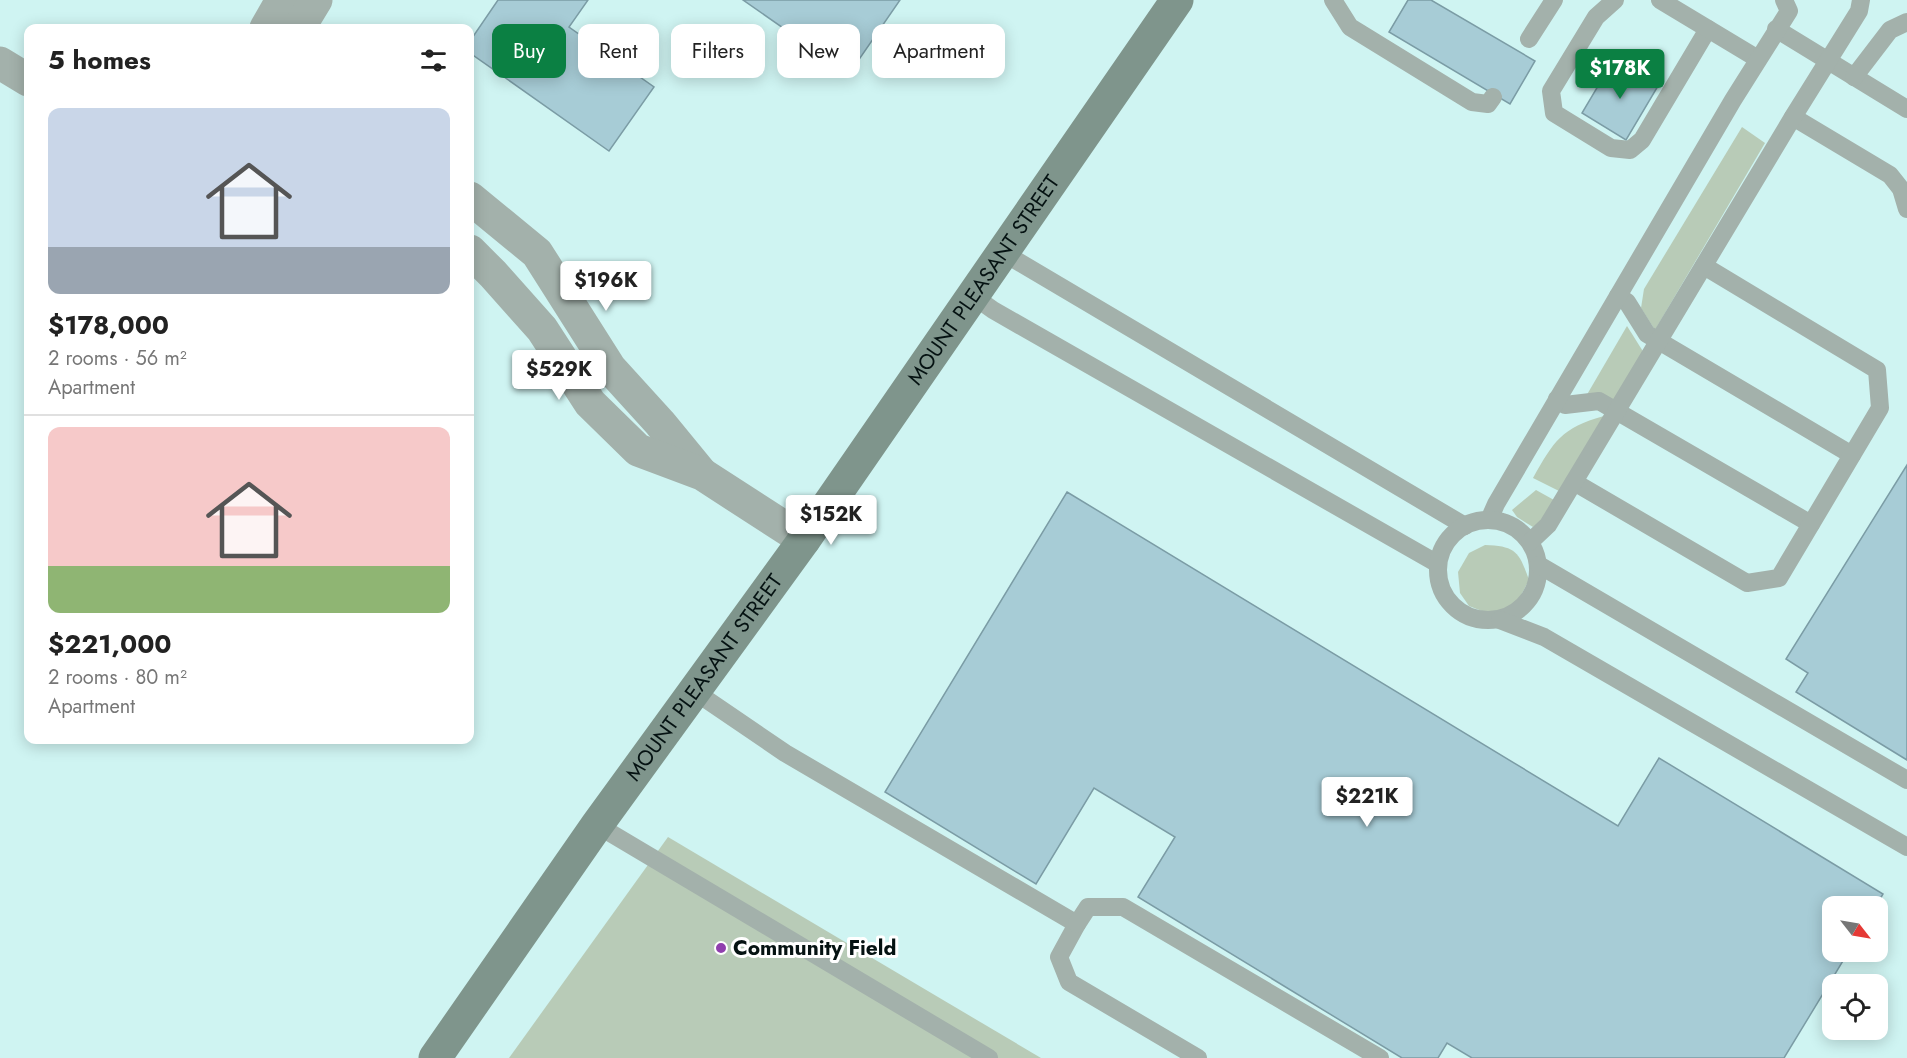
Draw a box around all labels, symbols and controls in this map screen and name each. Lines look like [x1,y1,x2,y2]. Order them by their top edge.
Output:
chip: Buy [492,24,566,78]
chip: Rent [578,24,659,78]
chip: Filters [671,24,765,78]
chip: New [777,24,860,78]
chip: Apartment [872,24,1005,78]
text: 5 homes [48,41,151,79]
icon: filters [417,44,450,77]
pin: $178K [1578,49,1662,100]
text: $178K [1589,54,1651,83]
icon: home [195,147,303,255]
street label: MOUNT PLEASANT STREET [900,169,1067,391]
pin: $196K [564,261,648,312]
text: $196K [574,266,638,295]
text: $178,000 [48,306,169,344]
text: 2 rooms · 56 m² [48,344,187,373]
pin: $529K [517,350,601,401]
text: $529K [526,355,592,384]
text: Apartment [48,373,135,402]
icon: home [195,466,303,574]
pin: $152K [789,495,873,546]
text: $152K [800,500,862,529]
street label: MOUNT PLEASANT STREET [619,568,790,787]
text: $221,000 [48,625,172,663]
text: 2 rooms · 80 m² [48,663,187,692]
text: Apartment [48,692,135,721]
pin: $221K [1325,777,1409,828]
text: $221K [1336,782,1398,811]
north arrow [1822,896,1888,962]
map controls [1822,896,1888,1040]
place label: Community Field [733,933,896,963]
marker: Community Field [714,941,728,955]
button: locate [1822,974,1888,1040]

